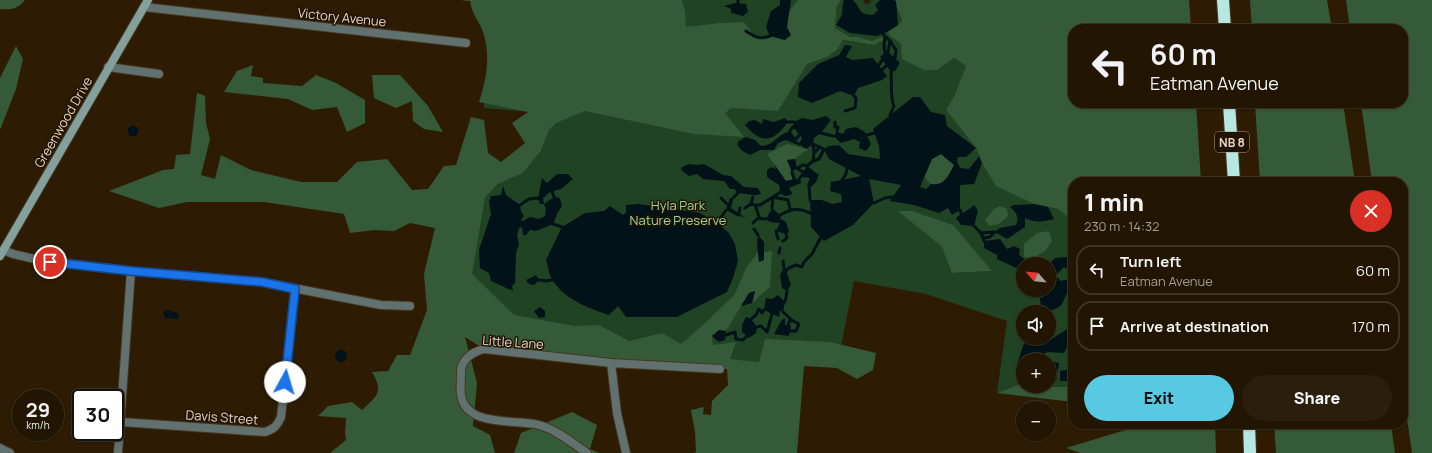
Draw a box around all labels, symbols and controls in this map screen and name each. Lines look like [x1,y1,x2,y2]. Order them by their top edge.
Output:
street label: Victory Avenue [297,3,388,31]
text: 60 m [1150,35,1217,73]
icon: left [1084,40,1136,92]
text: Eatman Avenue [1150,71,1279,95]
street label: Greenwood Drive [30,73,97,171]
road number: NB 8 [1215,132,1249,152]
text: 1 min [1084,185,1144,218]
button: close [1350,190,1392,232]
park label: Hyla Park Nature Preserve [630,196,727,229]
text: 230 m · 14:32 [1084,217,1160,235]
pin [33,245,67,279]
icon: arrive [39,251,61,273]
text: Turn left [1120,251,1182,272]
north arrow [1016,257,1056,297]
map controls [1016,257,1056,441]
icon: left [1086,259,1108,281]
text: 60 m [1356,260,1390,281]
text: Eatman Avenue [1120,272,1213,290]
button: sound [1016,305,1056,345]
icon: arrive [1086,315,1108,337]
text: Arrive at destination [1120,316,1269,337]
text: 170 m [1352,316,1390,337]
street label: Little Lane [482,331,545,353]
button: + [1016,353,1056,393]
position arrow [264,361,306,403]
button: Exit [1084,375,1234,421]
button: Share [1242,375,1392,421]
speed limit sign: 30 [72,389,124,441]
text: 29 [26,396,50,423]
button: − [1016,401,1056,441]
street label: Davis Street [185,405,259,429]
text: km/h [26,418,50,432]

